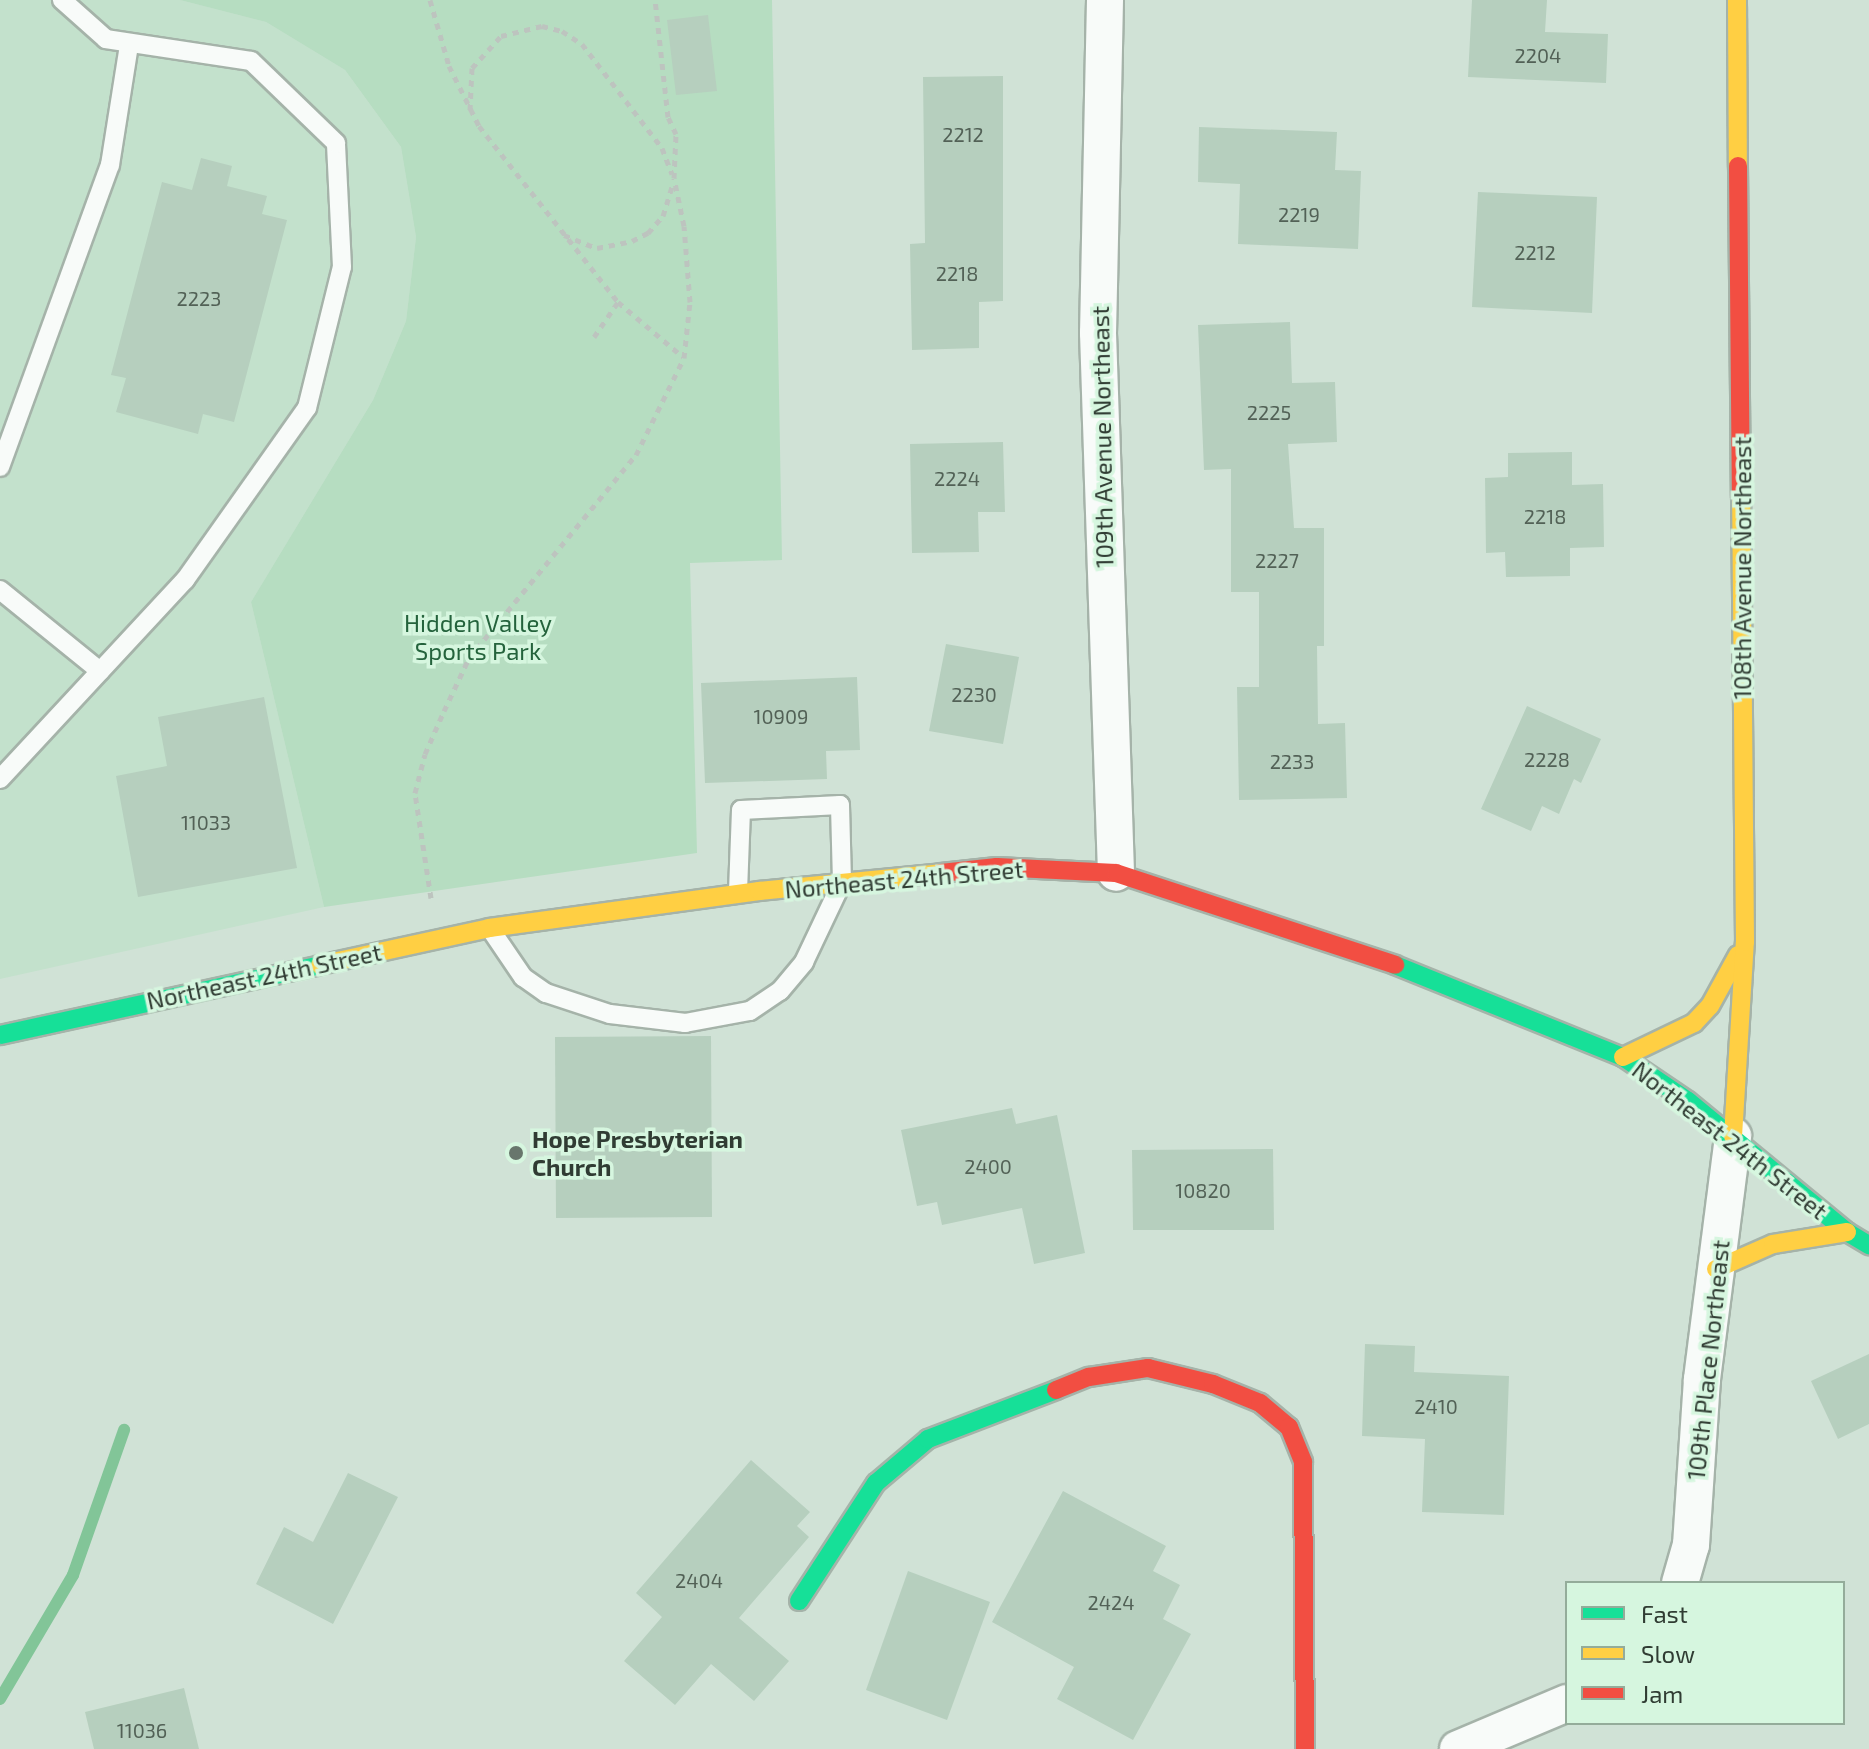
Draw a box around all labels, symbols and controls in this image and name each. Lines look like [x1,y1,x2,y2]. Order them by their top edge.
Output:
house number: 2204 [1515,43,1561,67]
house number: 2212 [942,122,984,146]
house number: 2219 [1278,202,1320,226]
house number: 2212 [1514,240,1556,264]
house number: 2218 [936,261,978,285]
house number: 2223 [177,286,221,310]
street label: 109th Avenue Northeast [1085,305,1119,569]
house number: 2225 [1247,400,1291,424]
street label: 108th Avenue Northeast [1728,436,1756,700]
house number: 2224 [934,466,980,490]
house number: 2218 [1524,504,1566,528]
house number: 2227 [1255,548,1299,572]
park label: Hidden Valley Sports Park [404,609,552,665]
house number: 2230 [951,682,997,706]
house number: 10909 [754,704,808,728]
house number: 2228 [1524,747,1570,771]
house number: 2233 [1270,749,1314,773]
house number: 11033 [181,810,231,834]
street label: Northeast 24th Street [784,854,1024,904]
street label: Northeast 24th Street [144,937,384,1015]
street label: Northeast 24th Street [1627,1055,1833,1225]
place label: Hope Presbyterian Church [532,1125,743,1181]
marker: Hope Presbyterian Church [507,1144,525,1162]
house number: 2400 [964,1154,1012,1178]
house number: 10820 [1175,1178,1231,1202]
street label: 109th Place Northeast [1681,1239,1735,1481]
house number: 2410 [1414,1394,1458,1418]
house number: 2404 [675,1568,723,1592]
legend [1565,1581,1845,1725]
house number: 2424 [1087,1590,1135,1614]
text: Fast [1641,1599,1688,1628]
text: Slow [1641,1639,1695,1668]
text: Jam [1641,1679,1683,1708]
house number: 11036 [117,1718,167,1742]

